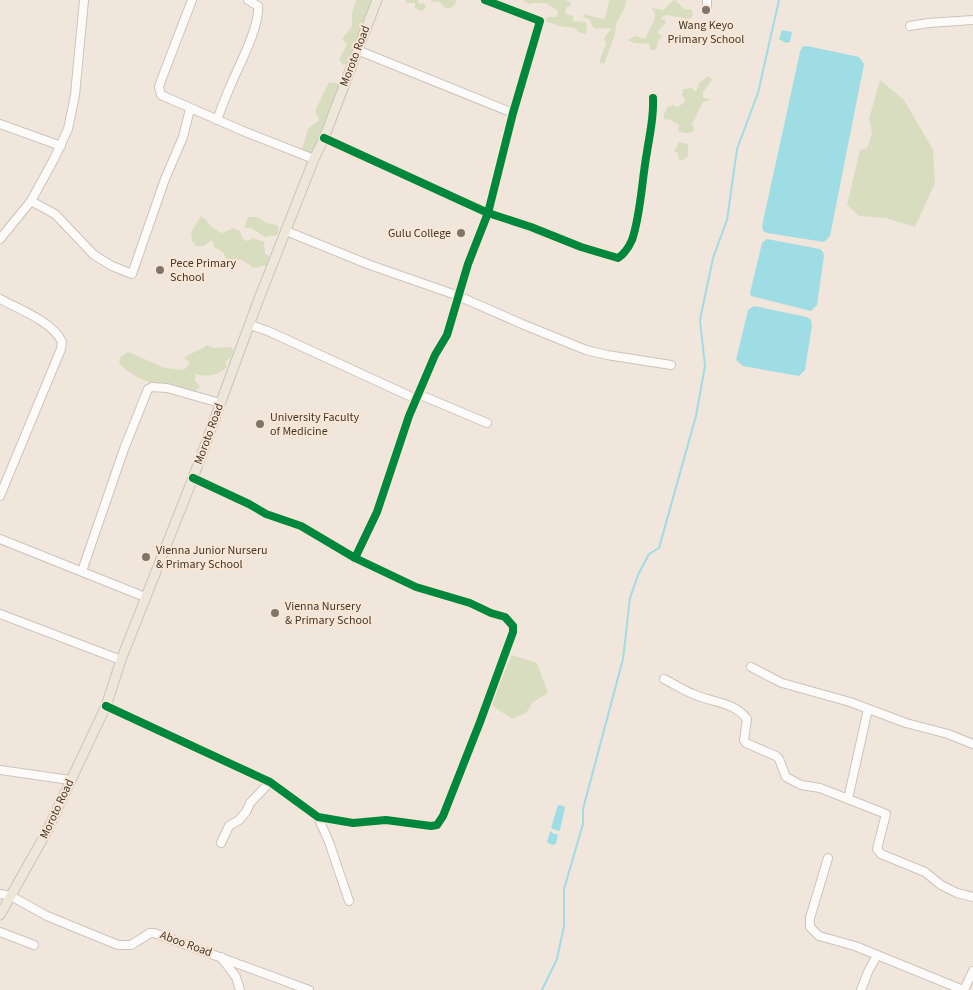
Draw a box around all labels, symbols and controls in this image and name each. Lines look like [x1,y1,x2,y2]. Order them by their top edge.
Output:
marker: Wang Keyo Primary School [700,4,712,16]
place label: Wang Keyo Primary School [668,17,744,48]
street label: Moroto Road [336,23,374,89]
place label: Gulu College [388,225,451,242]
marker: Gulu College [455,227,467,239]
place label: Pece Primary School [170,255,236,286]
marker: Pece Primary School [154,264,166,276]
street label: Moroto Road [190,401,228,467]
place label: University Faculty of Medicine [270,409,360,440]
marker: University Faculty of Medicine [254,418,266,430]
place label: Vienna Junior Nurseru & Primary School [156,542,268,573]
marker: Vienna Junior Nurseru & Primary School [140,551,152,563]
place label: Vienna Nursery & Primary School [285,598,372,629]
marker: Vienna Nursery & Primary School [269,607,281,619]
street label: Moroto Road [36,776,78,842]
street label: Aboo Road [158,927,214,961]

